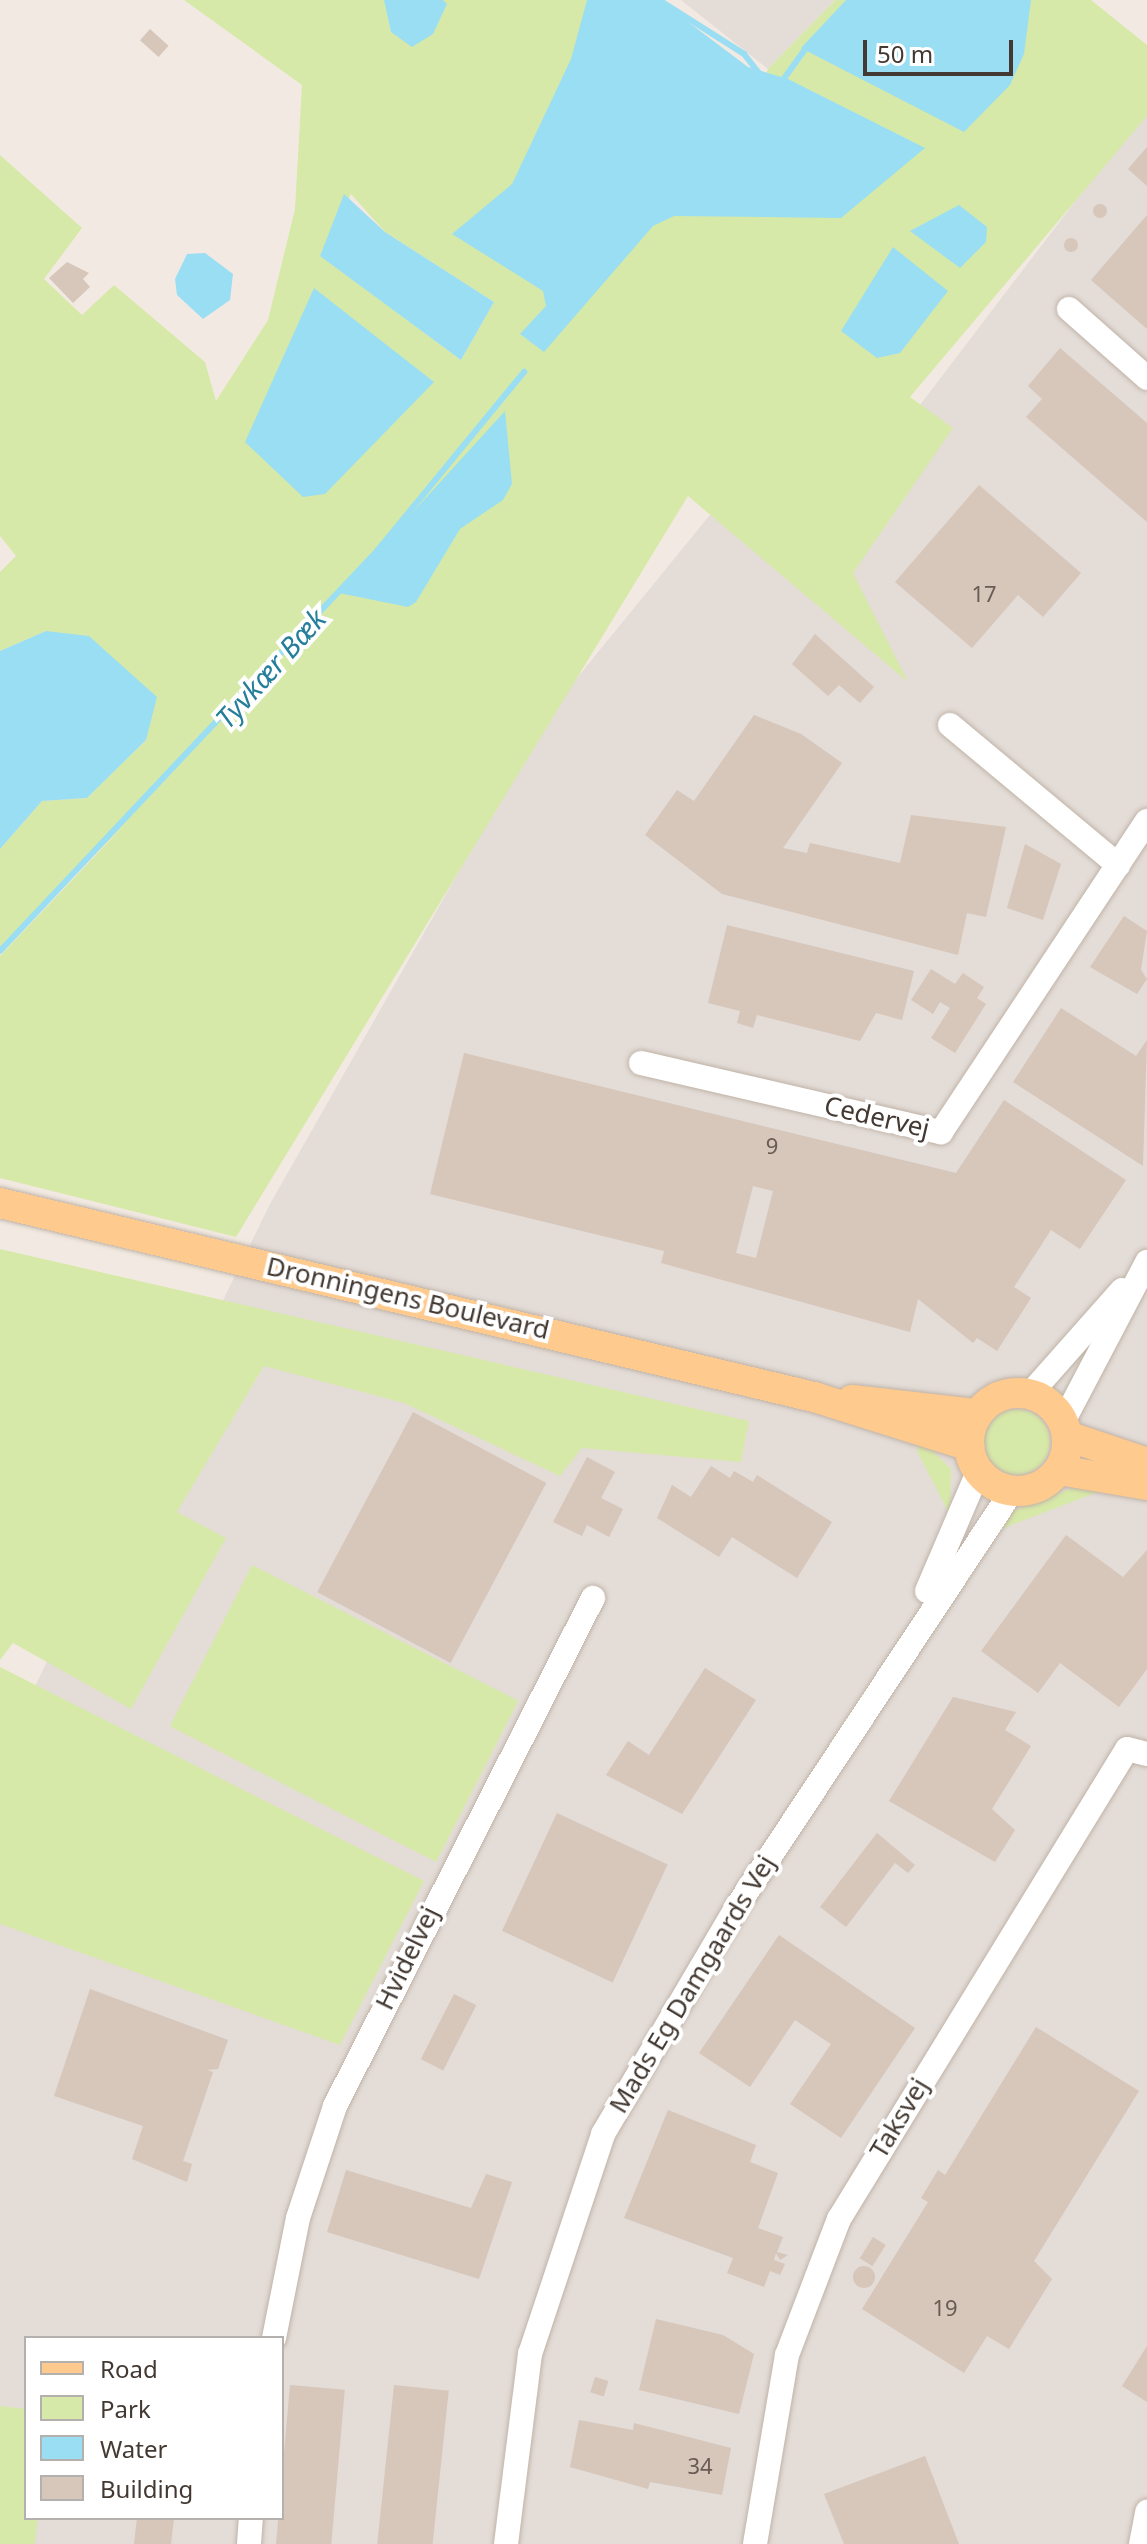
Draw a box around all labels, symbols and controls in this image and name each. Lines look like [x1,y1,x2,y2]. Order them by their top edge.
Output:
scale bar [867,24,1017,74]
text: 50 m [877,37,933,70]
house number: 17 [971,581,997,607]
water label: Tyvkær Bæk [208,602,332,734]
street label: Cedervej [821,1090,933,1144]
house number: 9 [766,1133,778,1159]
street label: Dronningens Boulevard [264,1250,552,1346]
street label: Mads Eg Damgaards Vej [603,1849,781,2119]
street label: Hvidelvej [369,1901,445,2015]
street label: Taksvej [863,2072,935,2164]
house number: 19 [932,2295,958,2321]
legend [24,2336,284,2520]
text: Road [100,2352,158,2385]
text: Park [100,2392,151,2425]
text: Water [100,2432,167,2465]
house number: 34 [687,2453,713,2479]
text: Building [100,2472,193,2505]

